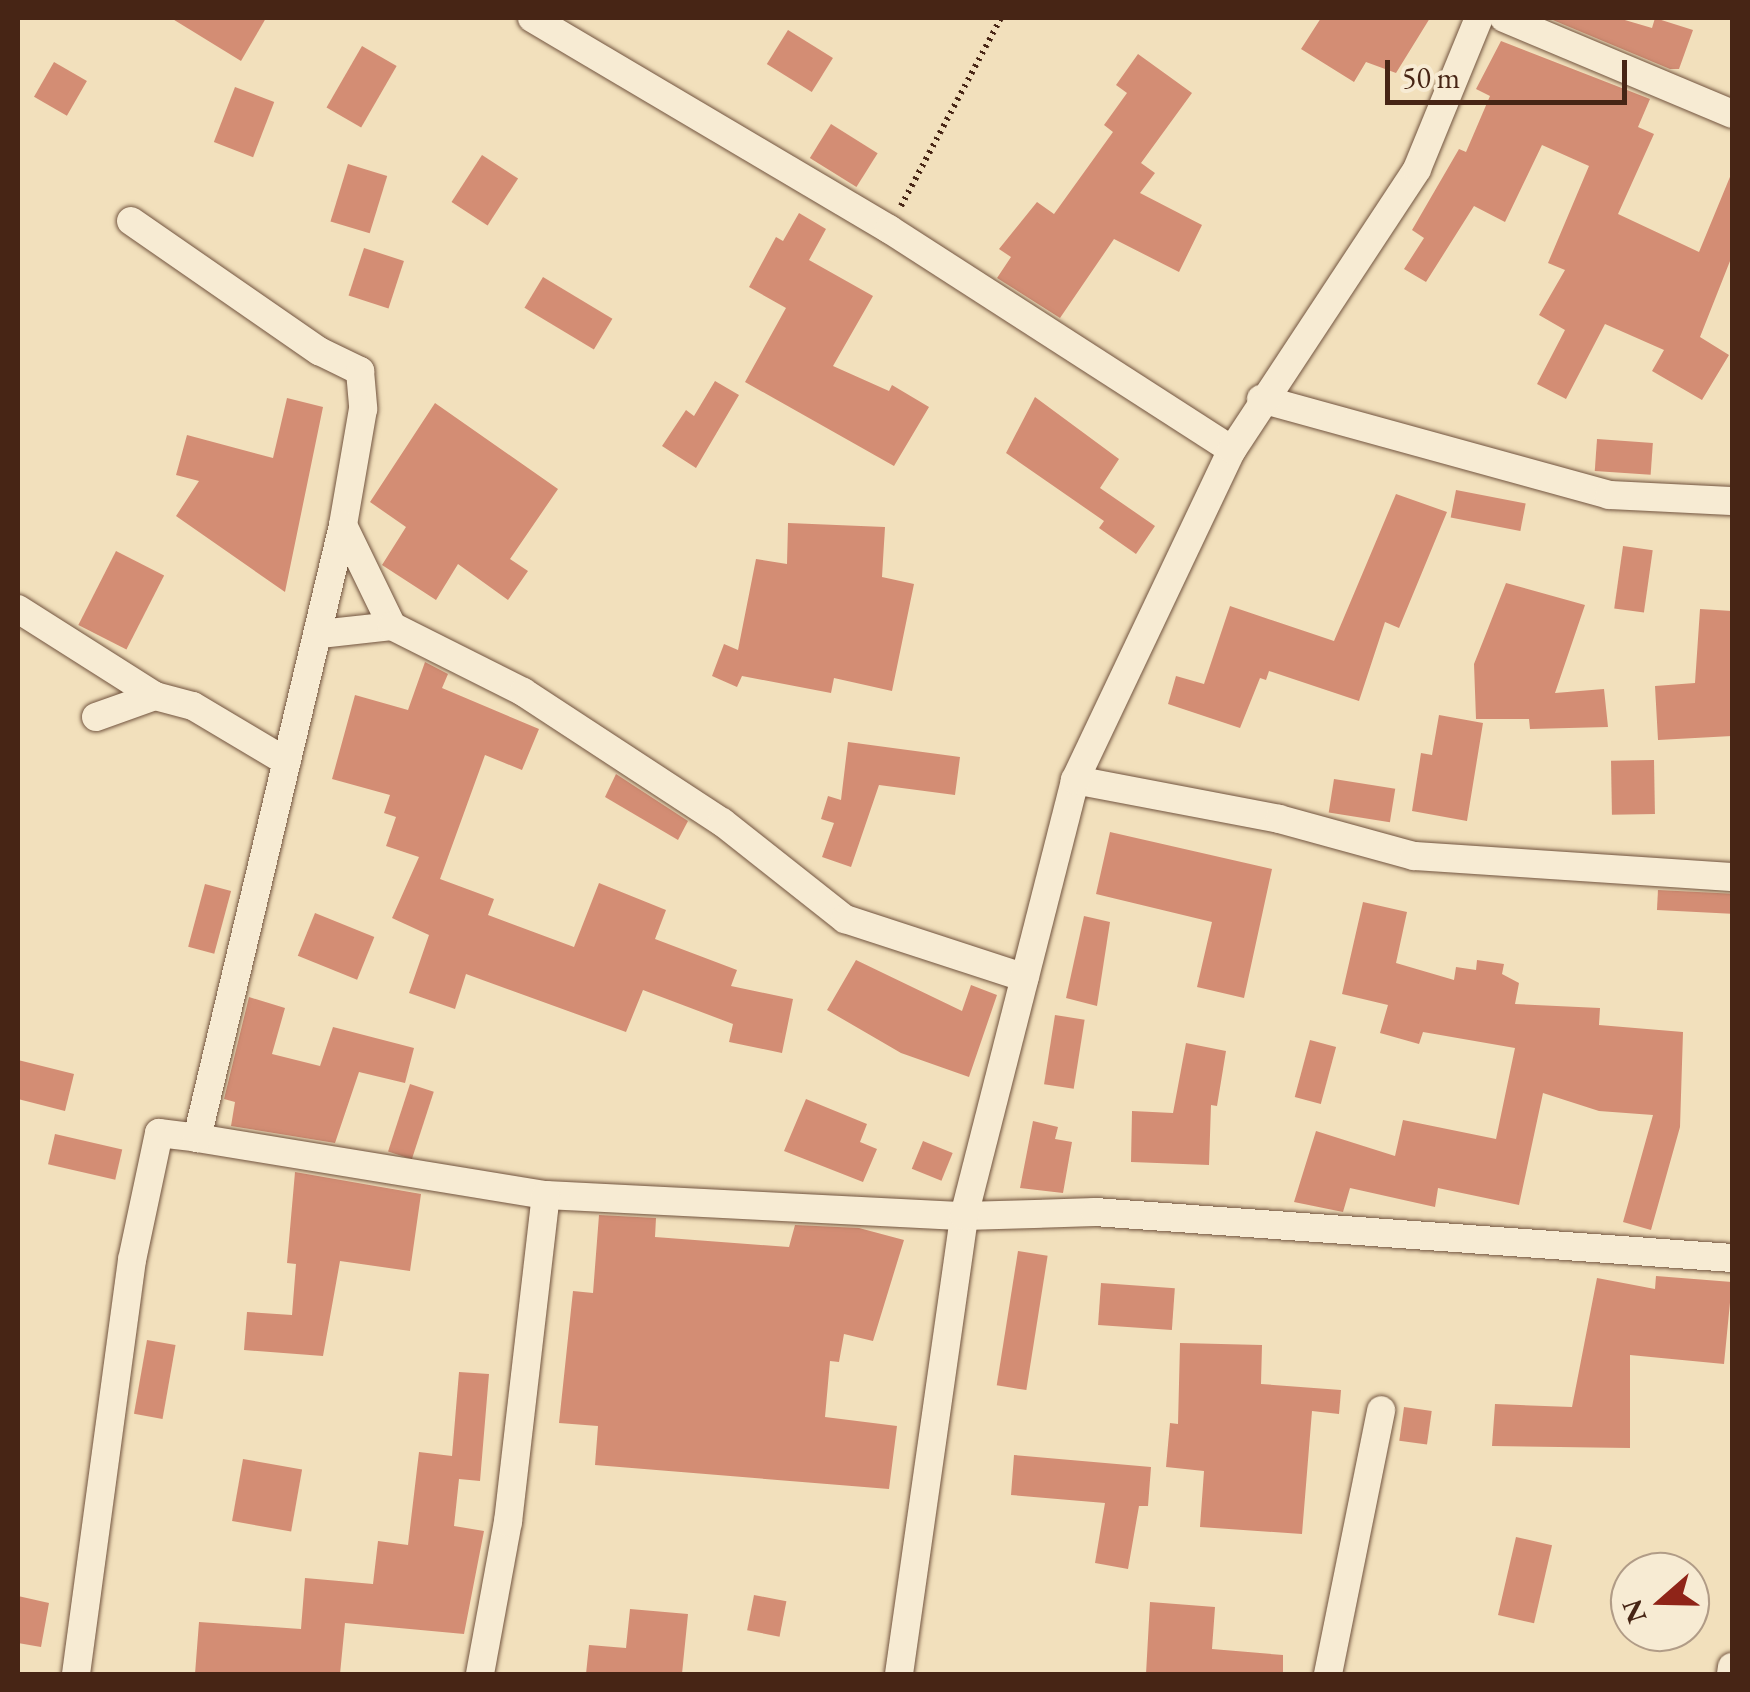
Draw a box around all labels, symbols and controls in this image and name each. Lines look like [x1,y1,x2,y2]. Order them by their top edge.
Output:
scale bar [1390,40,1632,102]
text: 50 m [1402,58,1460,97]
north arrow [1610,1552,1710,1652]
text: N [1613,1595,1654,1628]

